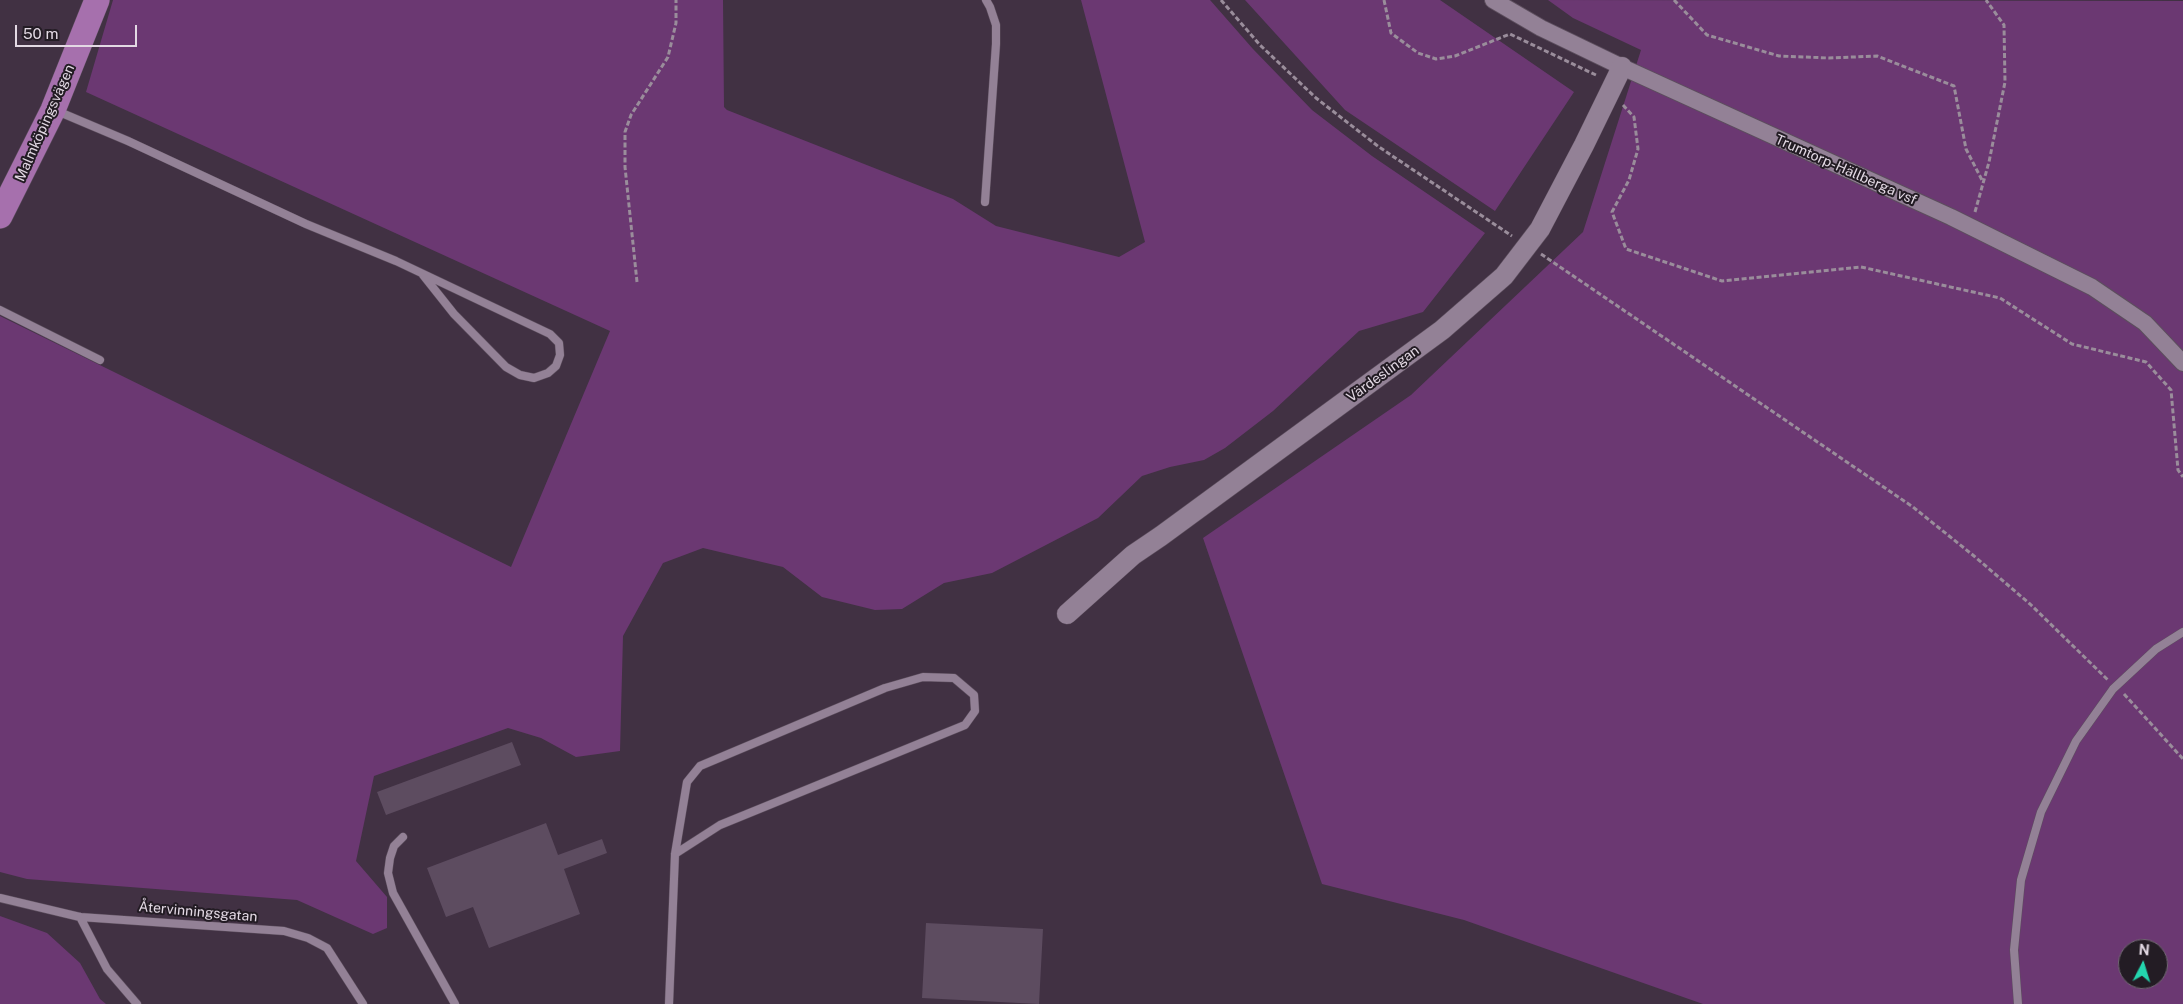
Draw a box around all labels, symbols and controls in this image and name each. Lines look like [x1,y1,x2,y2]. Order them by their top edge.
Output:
scale bar [18,15,140,47]
text: 50 m [23,25,58,42]
street label: Malmköpingsvägen [12,62,78,184]
street label: Trumtorp-Hällberga vsf [1773,131,1919,209]
street label: Värdeslingan [1344,342,1422,406]
street label: Återvinningsgatan [138,898,258,926]
north arrow [2118,939,2168,989]
text: N [2138,942,2150,958]

